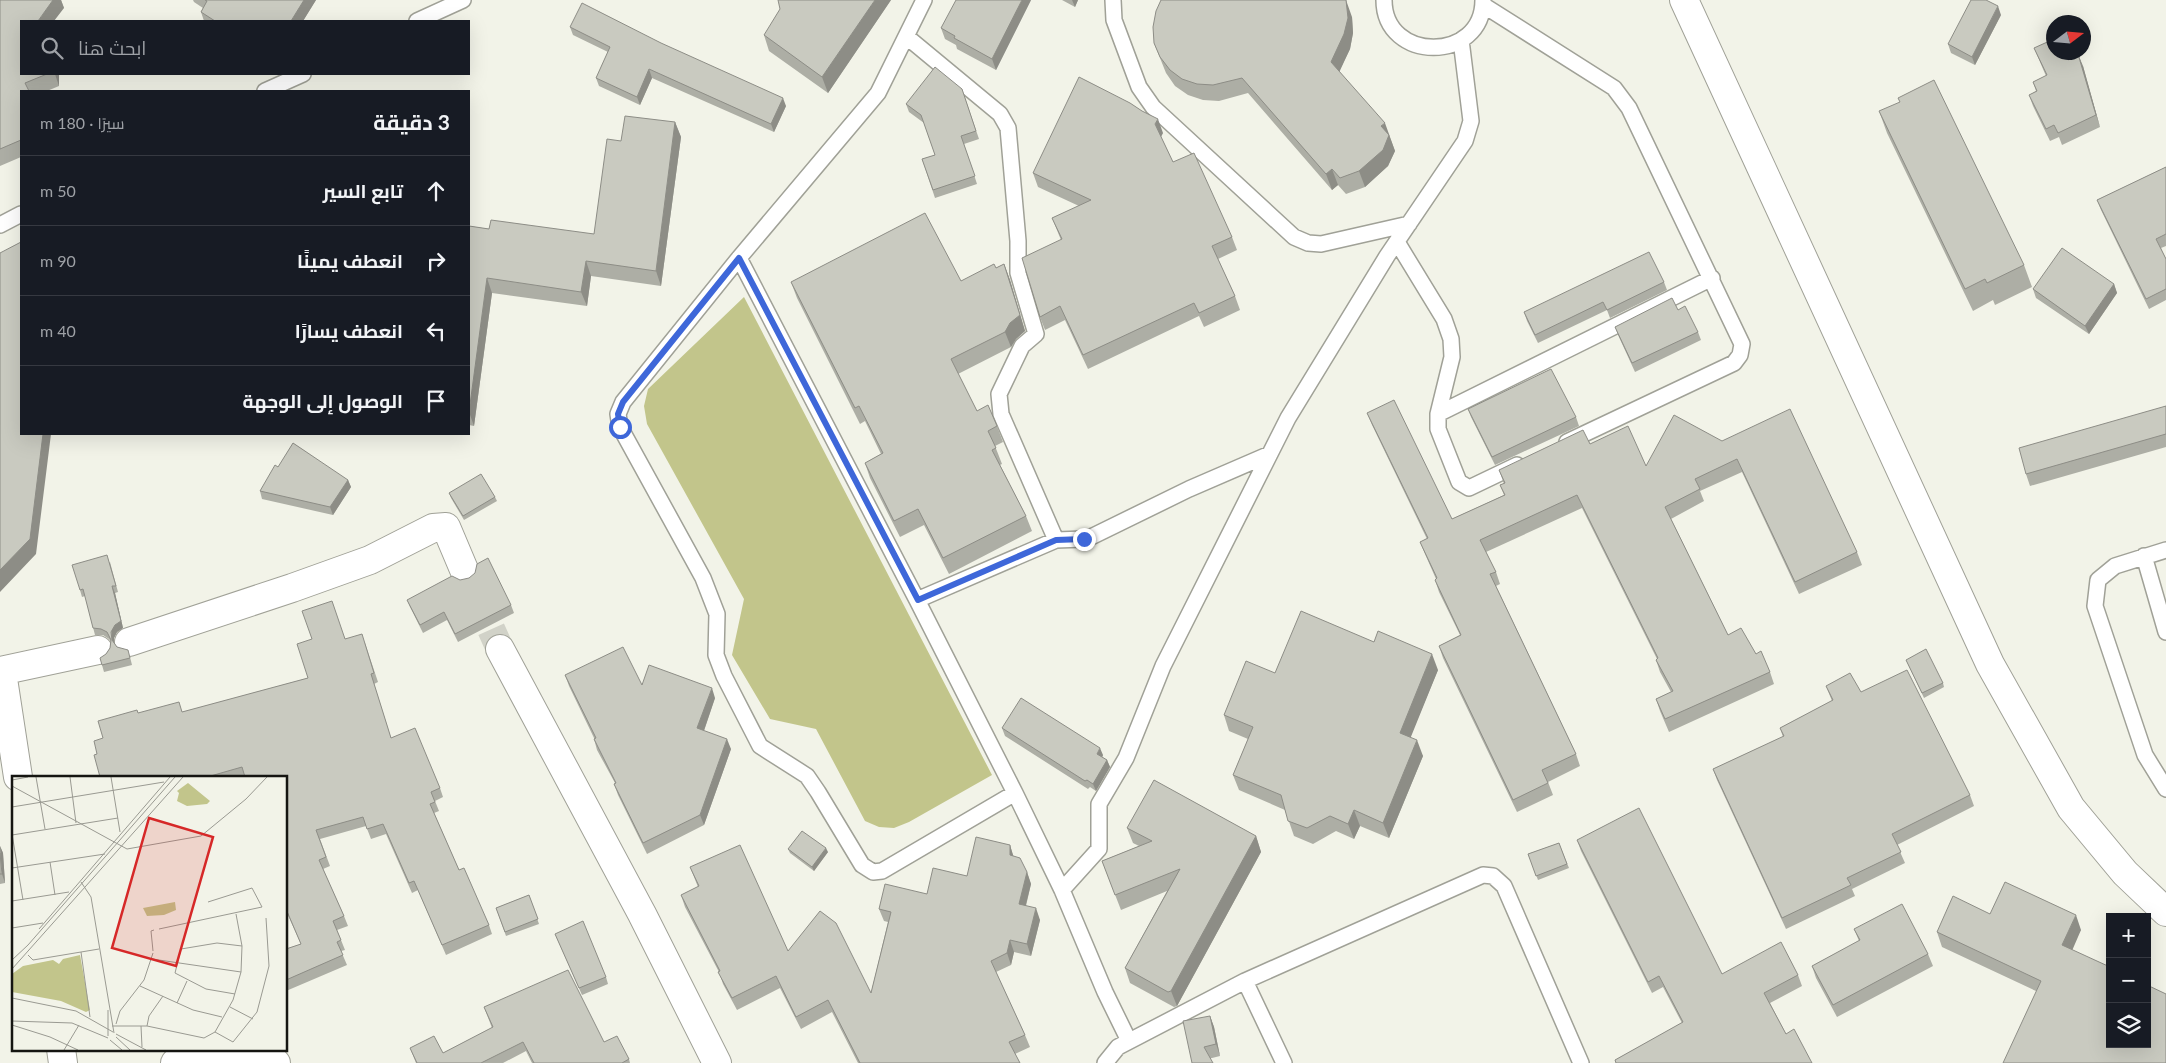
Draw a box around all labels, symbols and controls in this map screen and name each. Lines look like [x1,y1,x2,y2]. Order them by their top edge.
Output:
north arrow [2046,15,2091,60]
search box [20,20,470,75]
icon: search [38,34,66,62]
text: ابحث هنا [78,36,146,59]
text: 3 دقيقة [373,109,450,134]
text: سيرًا · 180 m [40,113,125,132]
icon: ahead [422,177,450,205]
text: تابع السير [323,179,403,202]
text: 50 m [40,181,76,200]
icon: right [422,247,450,275]
text: انعطف يمينًا [297,249,403,272]
text: 90 m [40,251,76,270]
icon: left [422,317,450,345]
text: انعطف يسارًا [295,319,403,342]
text: 40 m [40,321,76,340]
icon: arrive [422,387,450,415]
text: الوصول إلى الوجهة [242,389,403,412]
route start [609,416,632,439]
route end [1073,528,1096,551]
inset map [12,776,288,1050]
map controls [2106,913,2151,1048]
button: + [2106,913,2151,958]
button: − [2106,958,2151,1003]
button: layers [2106,1003,2151,1048]

